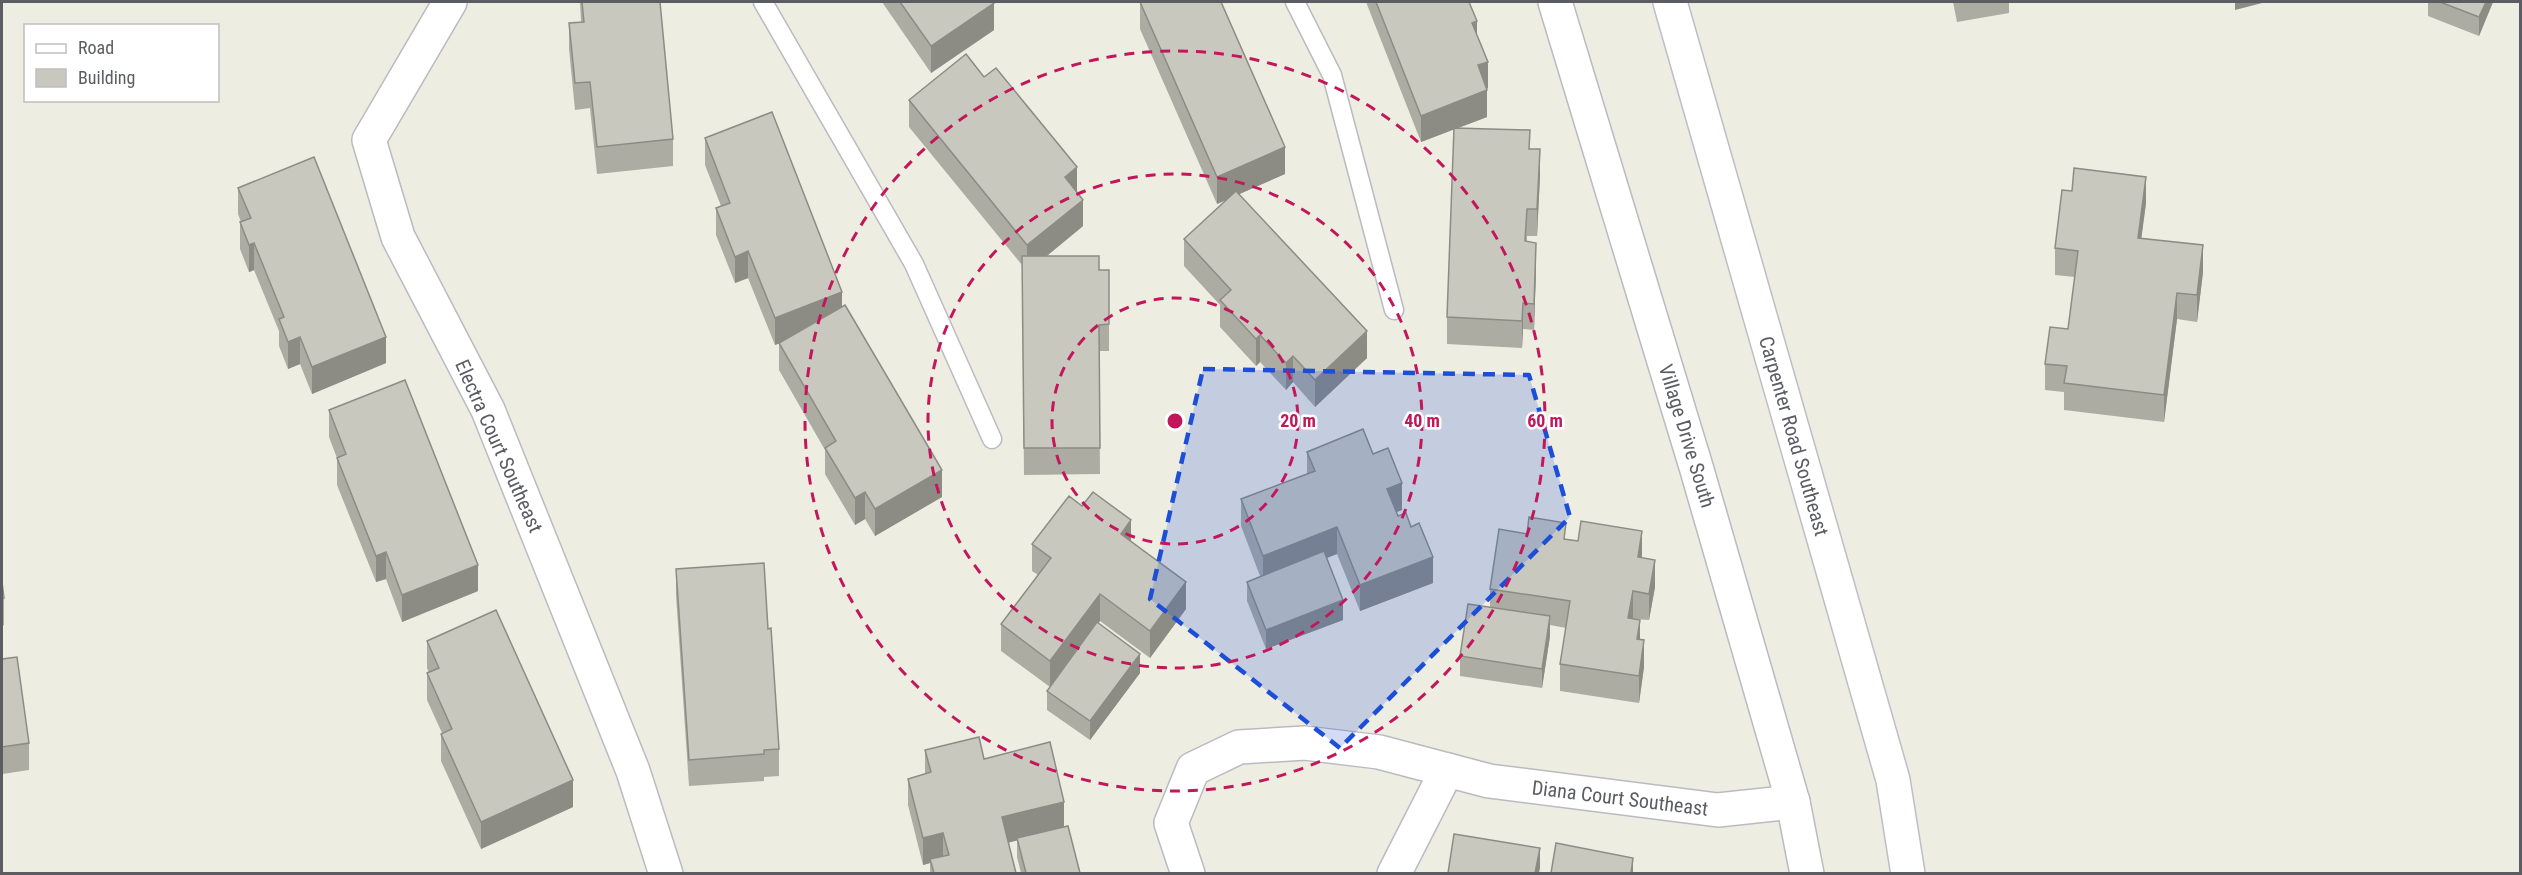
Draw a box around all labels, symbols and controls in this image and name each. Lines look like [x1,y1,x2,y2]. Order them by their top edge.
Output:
legend [24,24,219,102]
text: Road [78,37,114,58]
text: Building [78,67,135,88]
street label: Carpenter Road Southeast [1754,334,1834,539]
street label: Electra Court Southeast [450,356,548,536]
street label: Village Drive South [1654,361,1720,511]
text: 20 m [1280,410,1316,431]
text: 40 m [1404,410,1440,431]
text: 60 m [1527,410,1563,431]
centre of rings [1165,411,1185,431]
street label: Diana Court Southeast [1531,775,1709,821]

